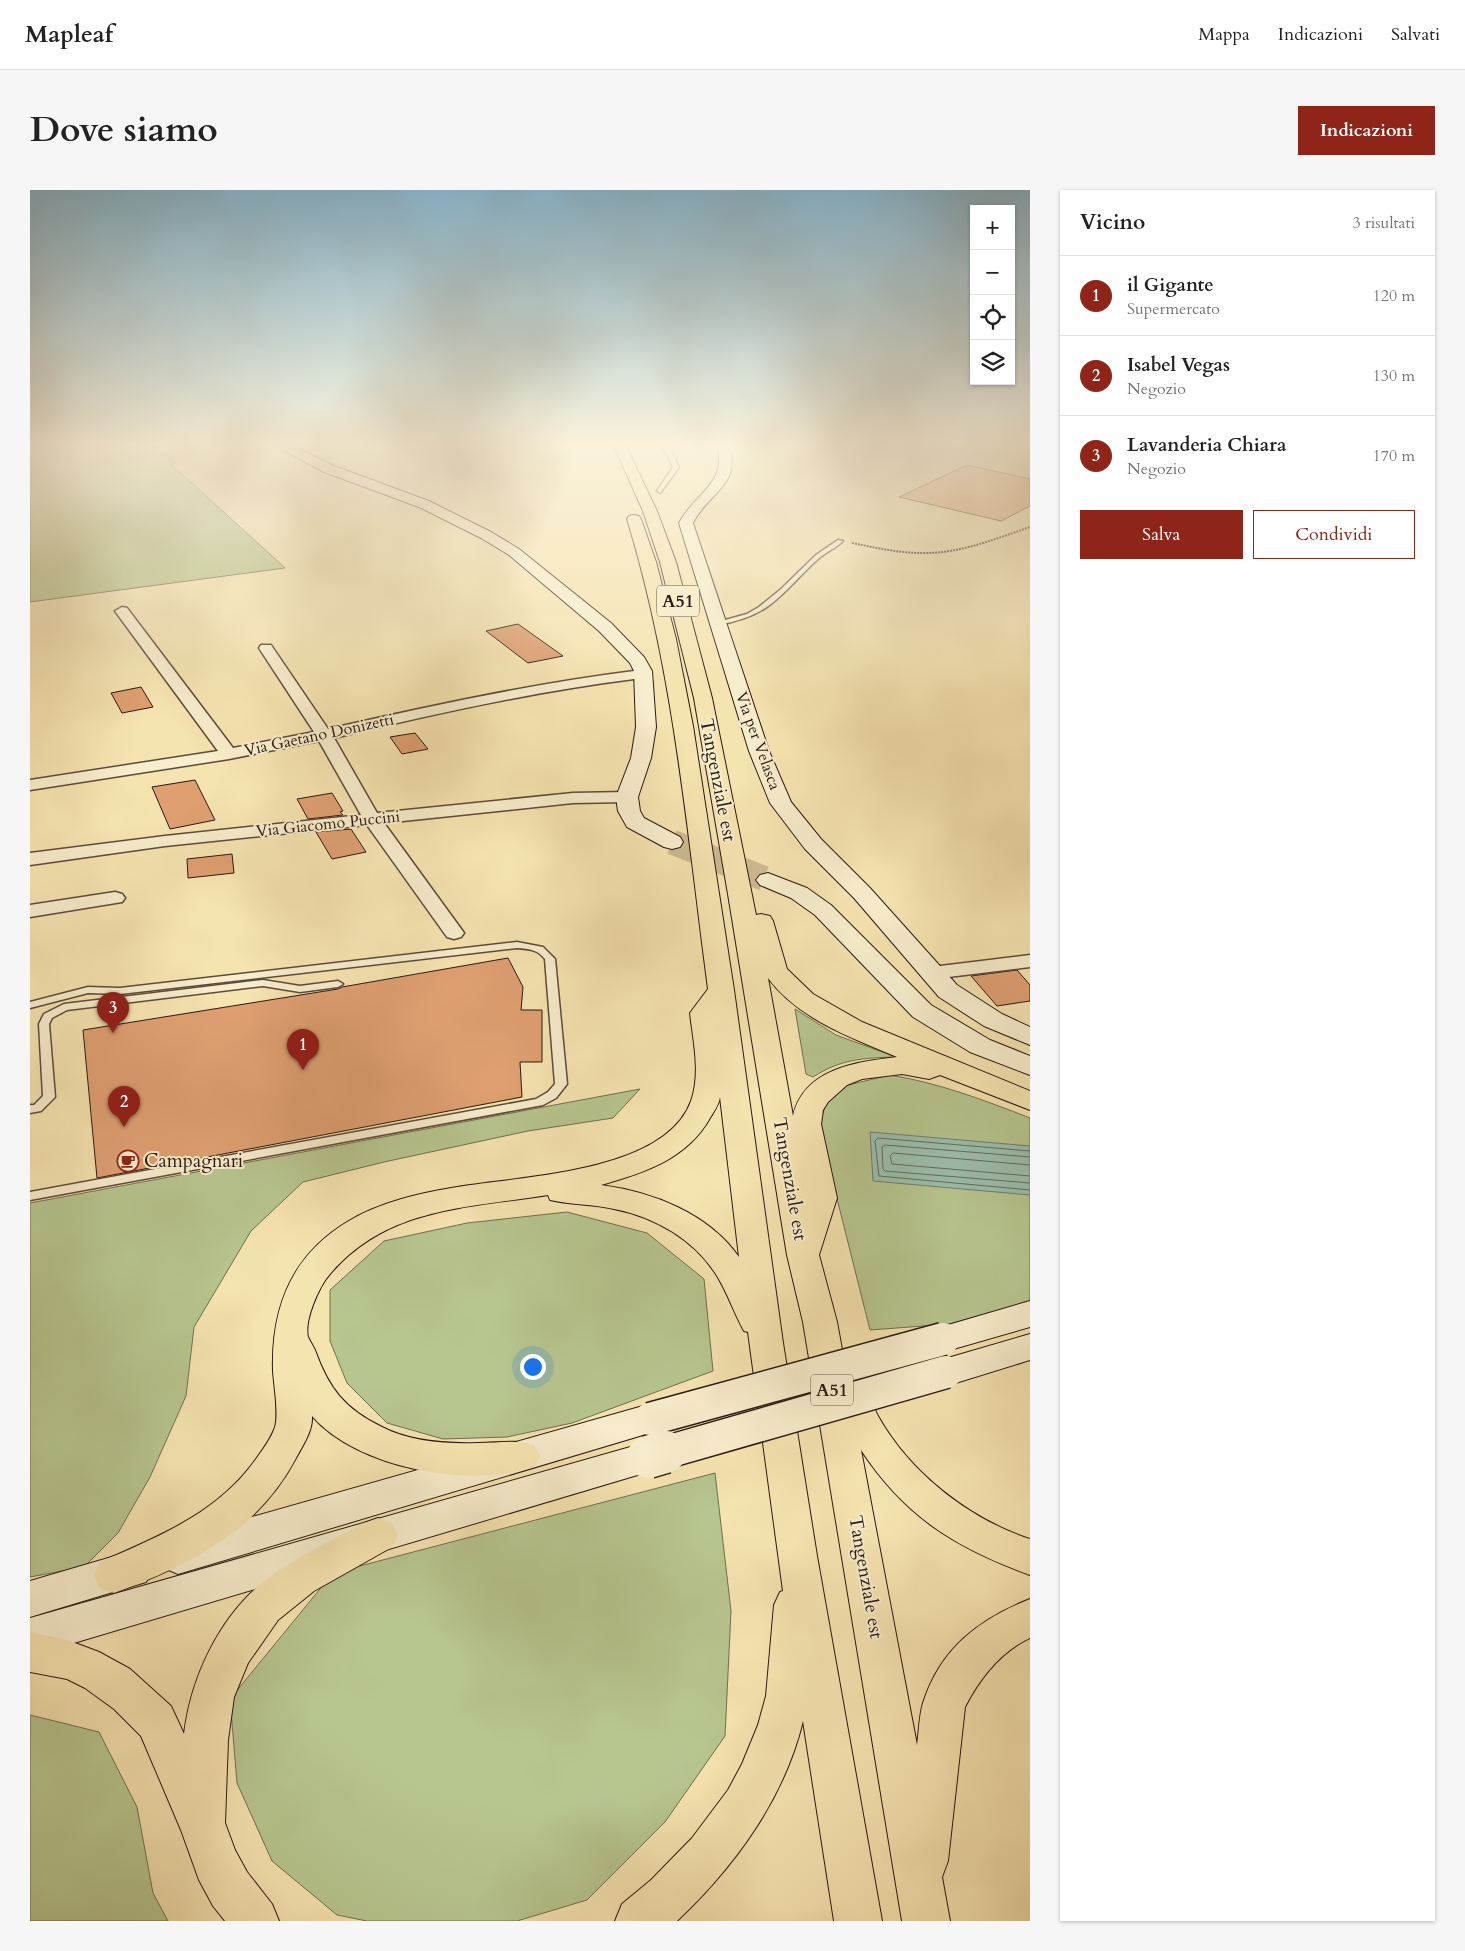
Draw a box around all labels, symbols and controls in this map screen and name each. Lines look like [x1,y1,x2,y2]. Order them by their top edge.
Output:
text: Mapleaf [25,18,113,51]
text: Mappa [1198,22,1250,47]
text: Indicazioni [1278,22,1363,47]
text: Salvati [1391,22,1440,47]
text: Dove siamo [30,106,218,154]
button: Indicazioni [1298,106,1435,155]
map controls [970,205,1015,385]
button: + [970,205,1015,250]
text: Vicino [1080,208,1145,237]
text: 3 risultati [1352,212,1415,234]
button: − [970,250,1015,295]
text: il Gigante [1127,272,1214,298]
text: 1 [1092,285,1100,307]
text: 120 m [1373,285,1415,307]
button: locate [970,295,1015,340]
text: Supermercato [1127,298,1220,320]
button: layers [970,340,1015,385]
text: Isabel Vegas [1127,352,1230,378]
text: 2 [1092,365,1100,387]
text: 130 m [1373,365,1415,387]
text: Negozio [1127,378,1186,400]
text: Lavanderia Chiara [1127,432,1286,458]
text: 3 [1092,445,1100,467]
text: 170 m [1373,445,1415,467]
text: Negozio [1127,458,1186,480]
button: Salva [1080,510,1243,559]
button: Condividi [1253,510,1415,559]
road number: A51 [657,586,699,616]
street label: Via per Velasca [730,689,786,793]
street label: Via Gaetano Donizetti [242,708,396,762]
street label: Tangenziale est [693,716,743,844]
street label: Via Giacomo Puccini [255,805,402,843]
pin: 3 [97,992,129,1033]
pin: 1 [287,1029,319,1070]
pin: 2 [108,1086,140,1127]
street label: Tangenziale est [766,1115,814,1243]
place label: Campagnari [144,1148,243,1174]
cafe icon: Campagnari [116,1149,140,1173]
your location [520,1354,546,1380]
road number: A51 [811,1374,853,1406]
street label: Tangenziale est [842,1513,890,1641]

